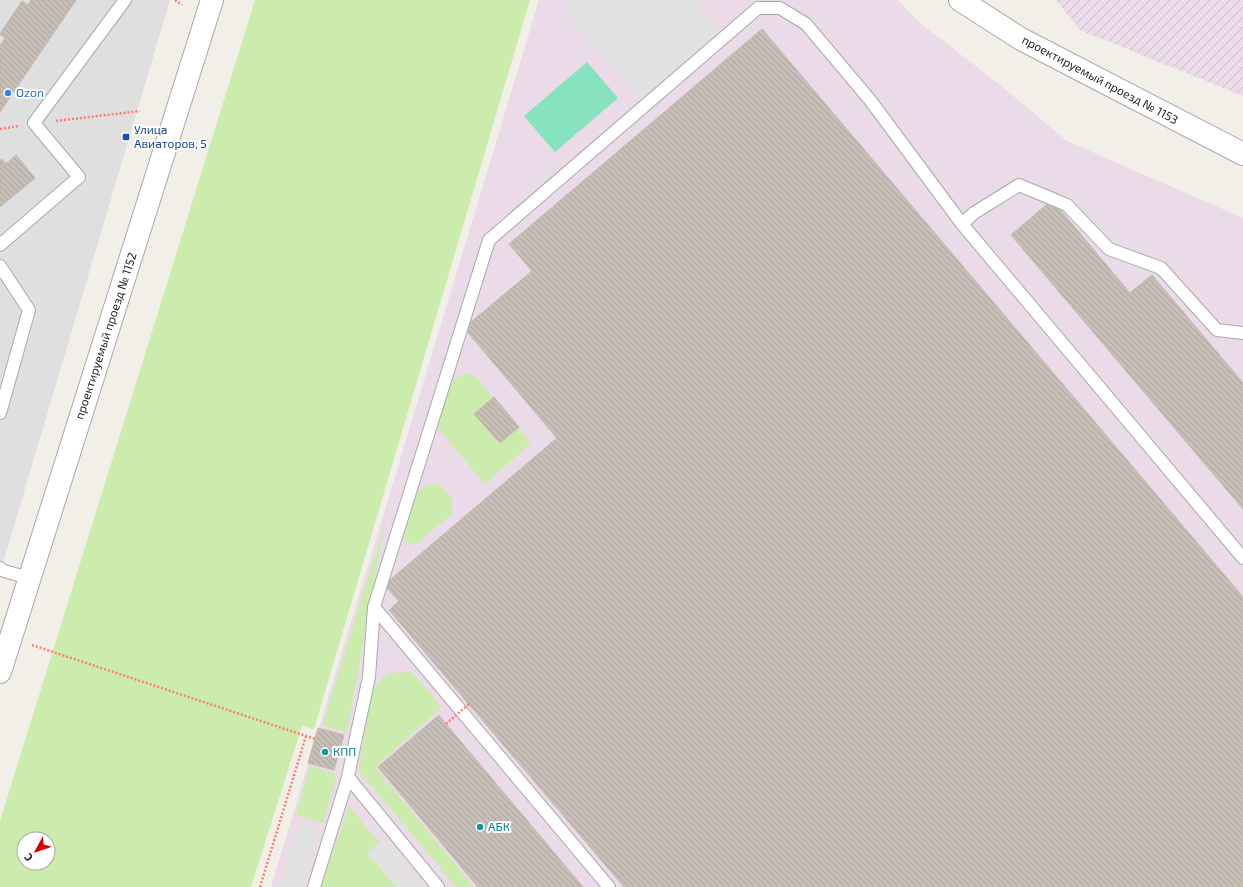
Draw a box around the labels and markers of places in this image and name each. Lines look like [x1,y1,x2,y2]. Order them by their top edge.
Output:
place label: Ozon [16,85,44,99]
marker: Ozon [3,88,13,98]
place label: Улица Авиаторов, 5 [134,122,207,150]
marker: Улица Авиаторов, 5 [121,132,131,142]
place label: КПП [333,744,356,758]
marker: КПП [320,747,330,757]
place label: АБК [488,819,510,833]
marker: АБК [475,822,485,832]

